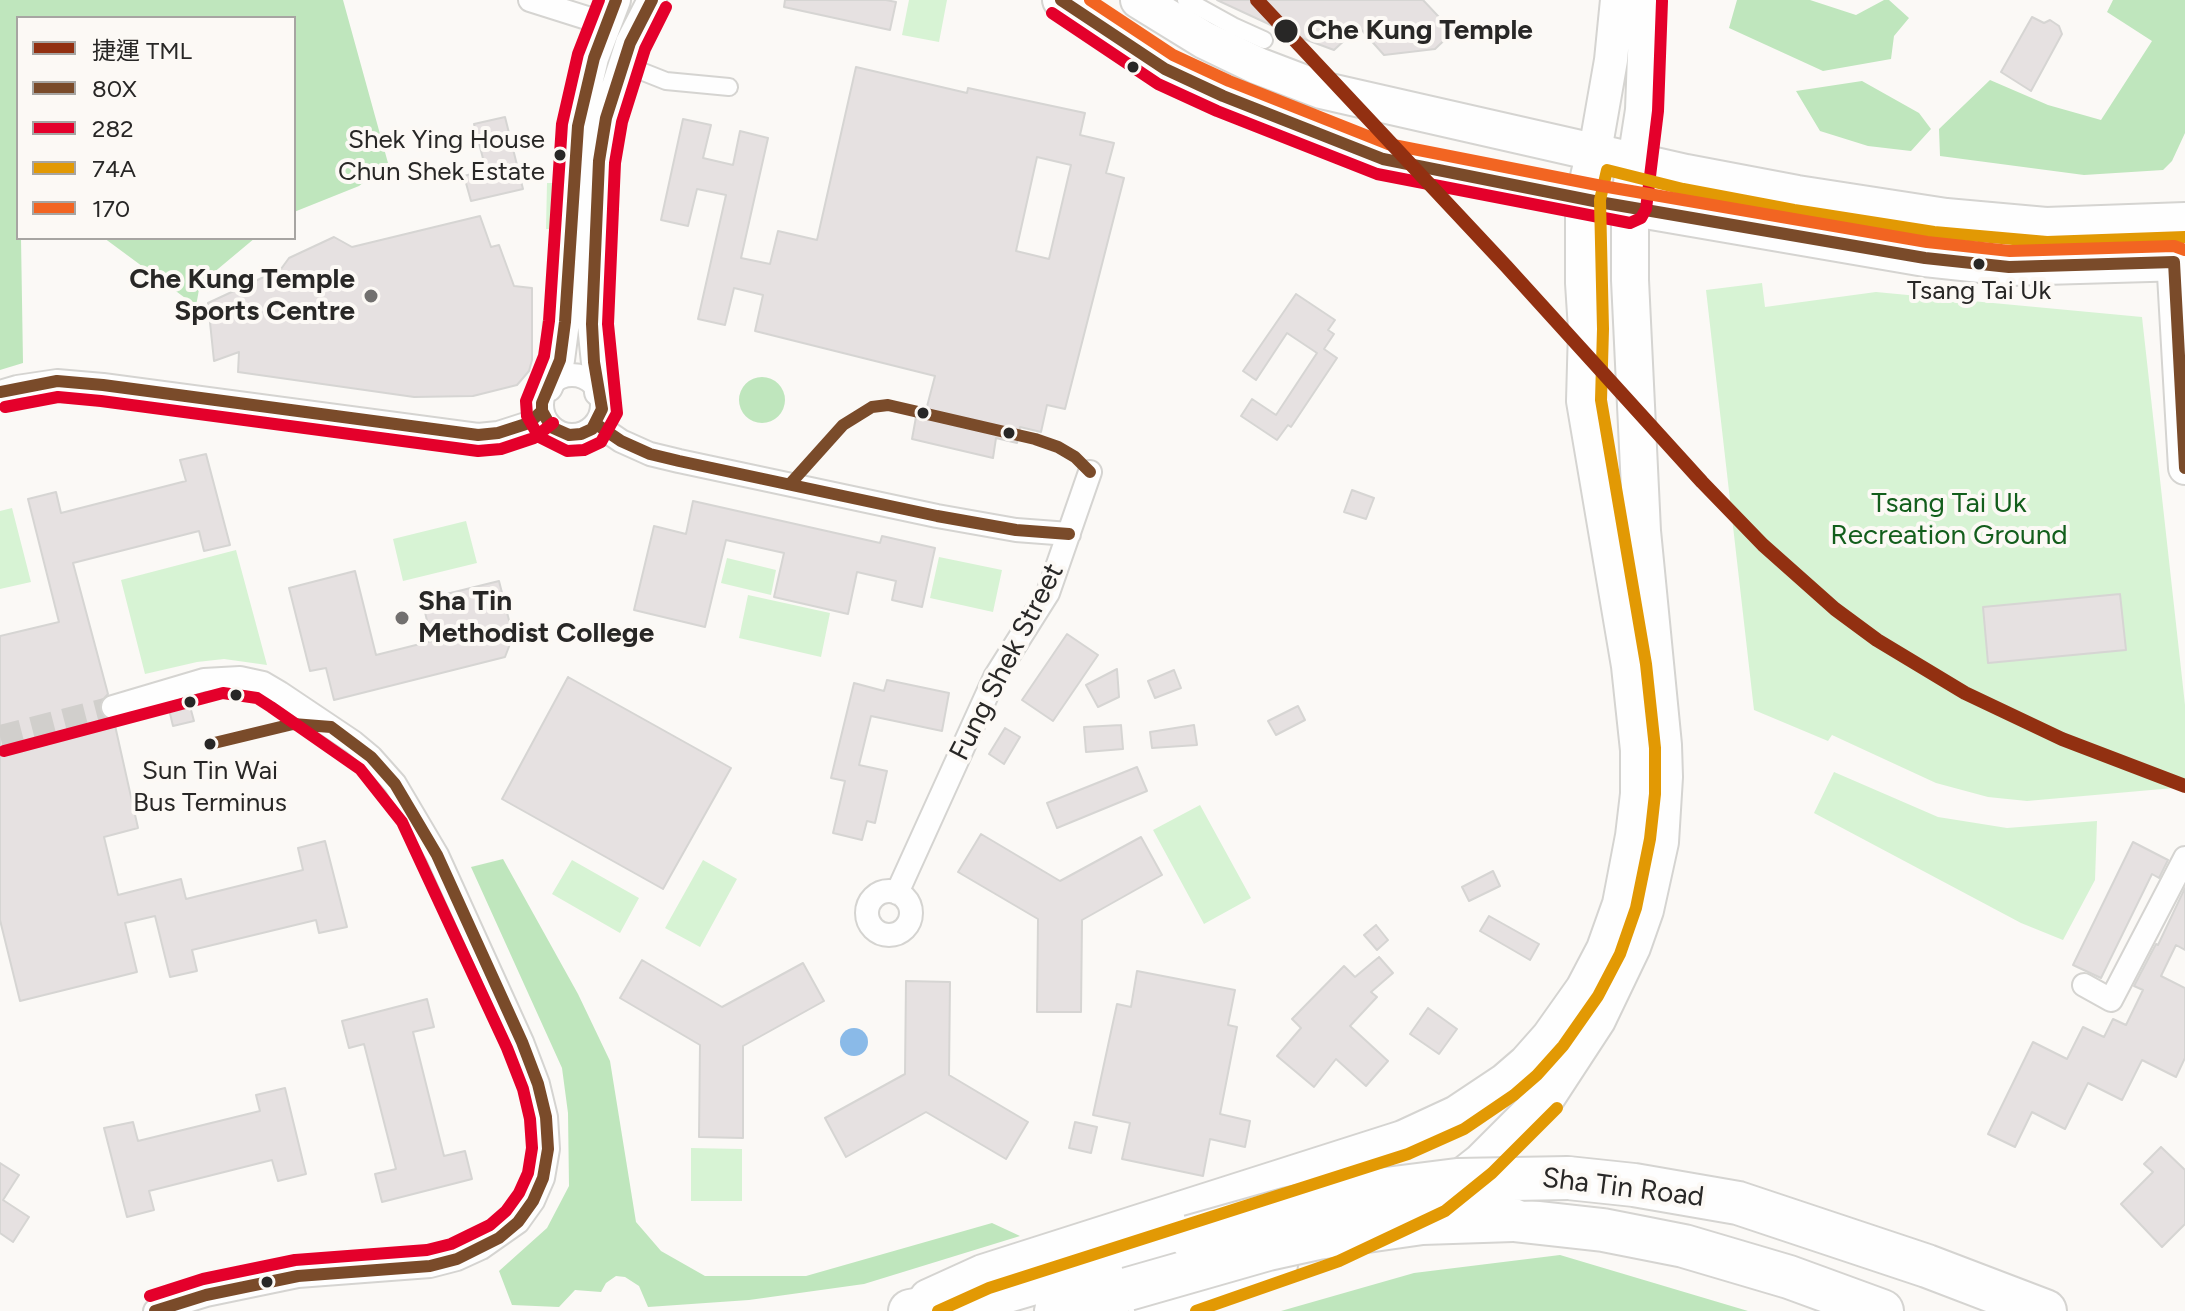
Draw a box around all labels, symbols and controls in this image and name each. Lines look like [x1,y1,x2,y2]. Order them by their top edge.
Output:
place label: Che Kung Temple [1307,14,1533,48]
legend [16,16,296,240]
marker: Che Kung Temple [1272,17,1300,45]
text: 捷運 TML [92,36,192,65]
unlabelled marker [1125,59,1141,75]
text: 80X [92,74,137,103]
text: 282 [92,114,134,143]
place label: Shek Ying House Chun Shek Estate [338,124,545,186]
marker: Shek Ying House Chun Shek Estate [552,147,568,163]
text: 74A [92,154,136,183]
text: 170 [92,194,130,223]
marker: Tsang Tai Uk [1971,256,1987,272]
place label: Che Kung Temple Sports Centre [129,263,355,329]
place label: Tsang Tai Uk [1907,275,2051,307]
marker: Che Kung Temple Sports Centre [362,287,380,305]
unlabelled marker [915,405,931,421]
unlabelled marker [1001,425,1017,441]
park label: Tsang Tai Uk Recreation Ground [1830,487,2068,553]
street label: Fung Shek Street [943,558,1071,766]
place label: Sha Tin Methodist College [418,585,654,651]
marker: Sha Tin Methodist College [393,609,411,627]
unlabelled marker [228,687,244,703]
unlabelled marker [182,694,198,710]
marker: Sun Tin Wai Bus Terminus [202,736,218,752]
place label: Sun Tin Wai Bus Terminus [133,755,287,816]
street label: Sha Tin Road [1540,1161,1706,1215]
unlabelled marker [259,1274,275,1290]

